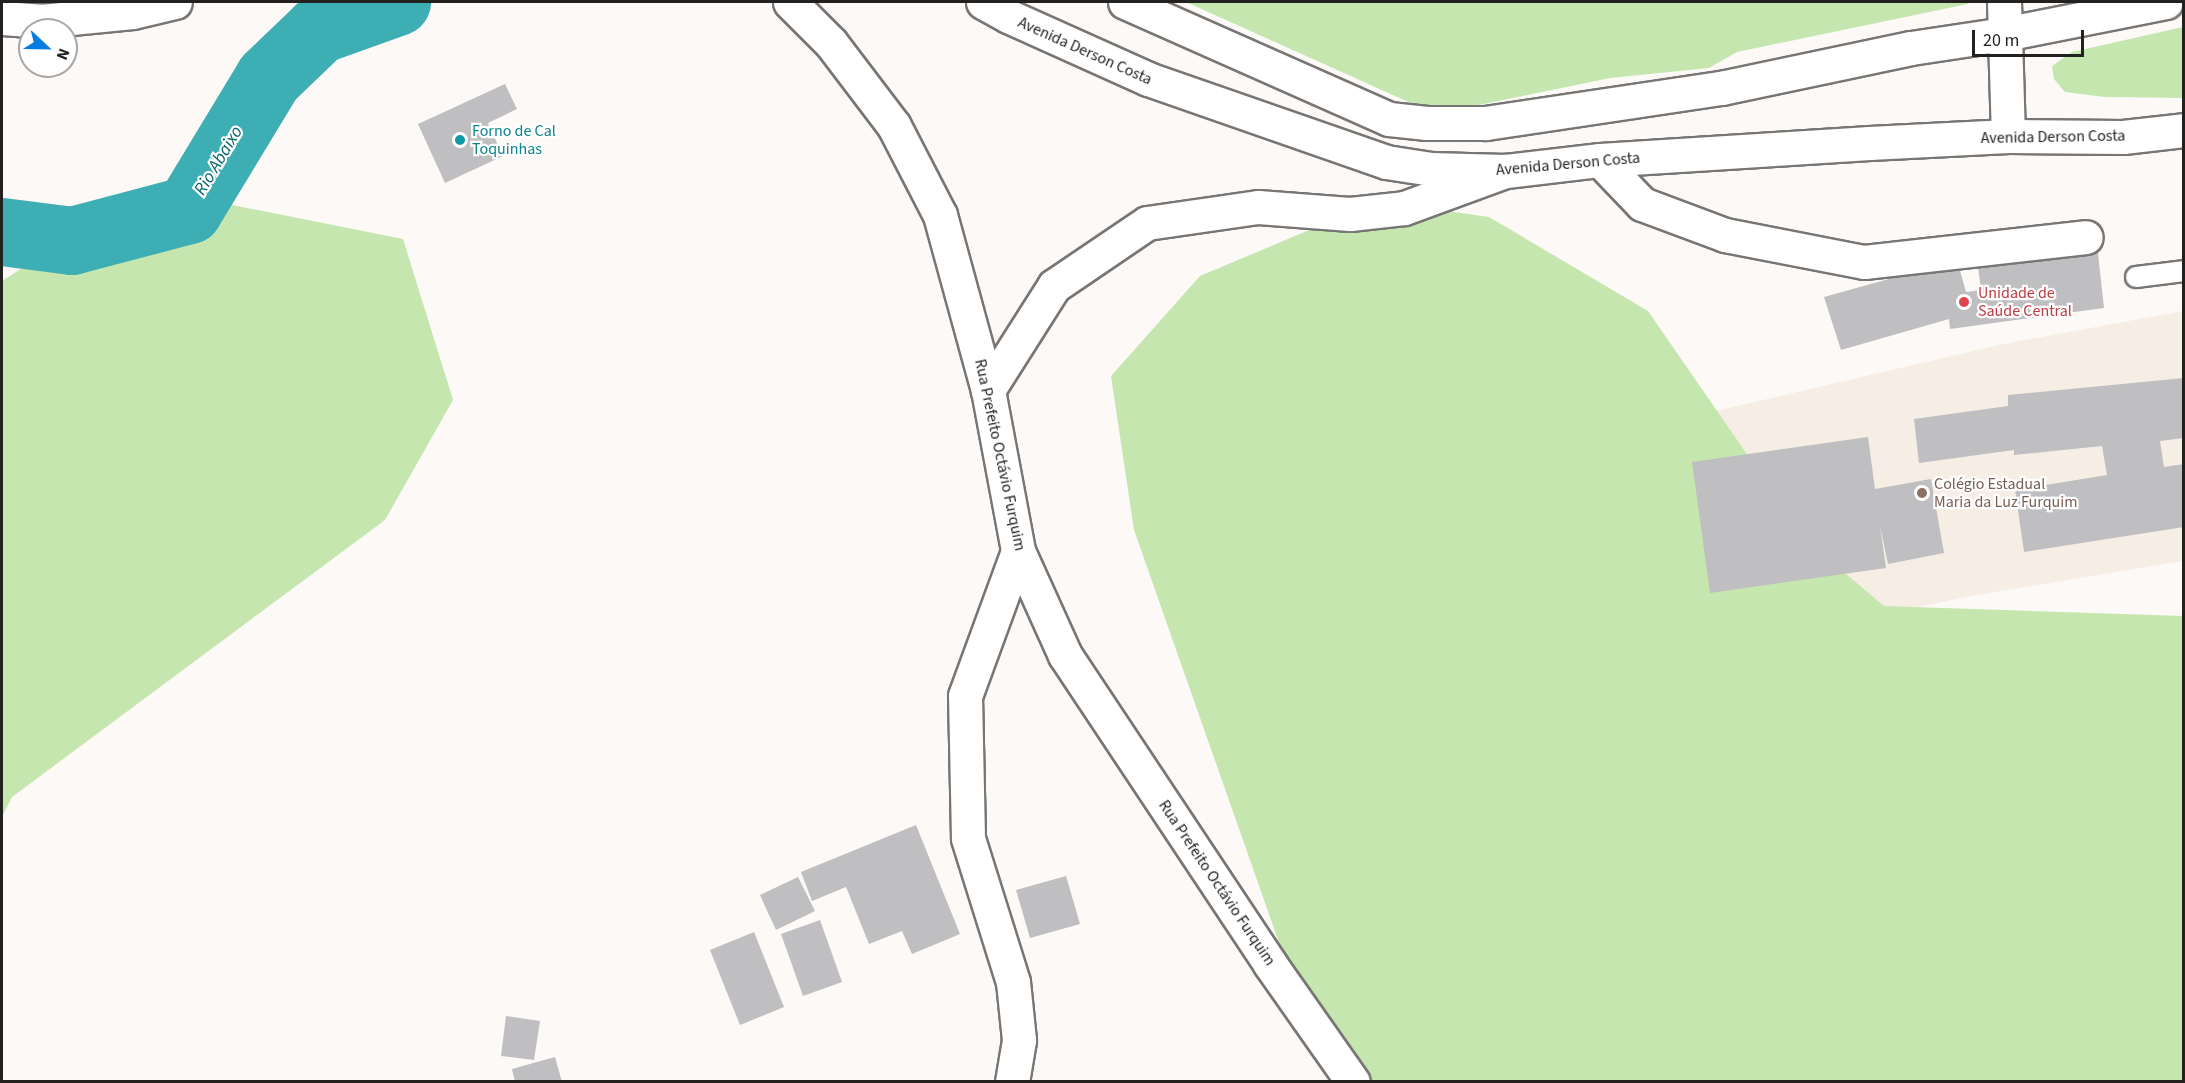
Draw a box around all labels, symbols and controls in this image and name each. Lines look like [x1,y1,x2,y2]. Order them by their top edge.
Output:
street label: Avenida Derson Costa [1015,13,1155,89]
north arrow [18,18,78,78]
scale bar [1975,18,2088,56]
text: 20 m [1983,28,2019,53]
text: N [51,45,75,63]
place label: Forno de Cal Toquinhas [472,121,556,159]
water label: Rio Abaixo [190,123,248,199]
street label: Avenida Derson Costa [1981,126,2125,148]
marker: Forno de Cal Toquinhas [453,133,467,147]
street label: Avenida Derson Costa [1495,148,1641,180]
place label: Unidade de Saúde Central [1978,283,2072,321]
marker: Unidade de Saúde Central [1955,293,1973,311]
street label: Rua Prefeito Octávio Furquim [970,357,1030,553]
place label: Colégio Estadual Maria da Luz Furquim [1934,474,2077,512]
marker: Colégio Estadual Maria da Luz Furquim [1915,486,1929,500]
street label: Rua Prefeito Octávio Furquim [1154,797,1280,969]

